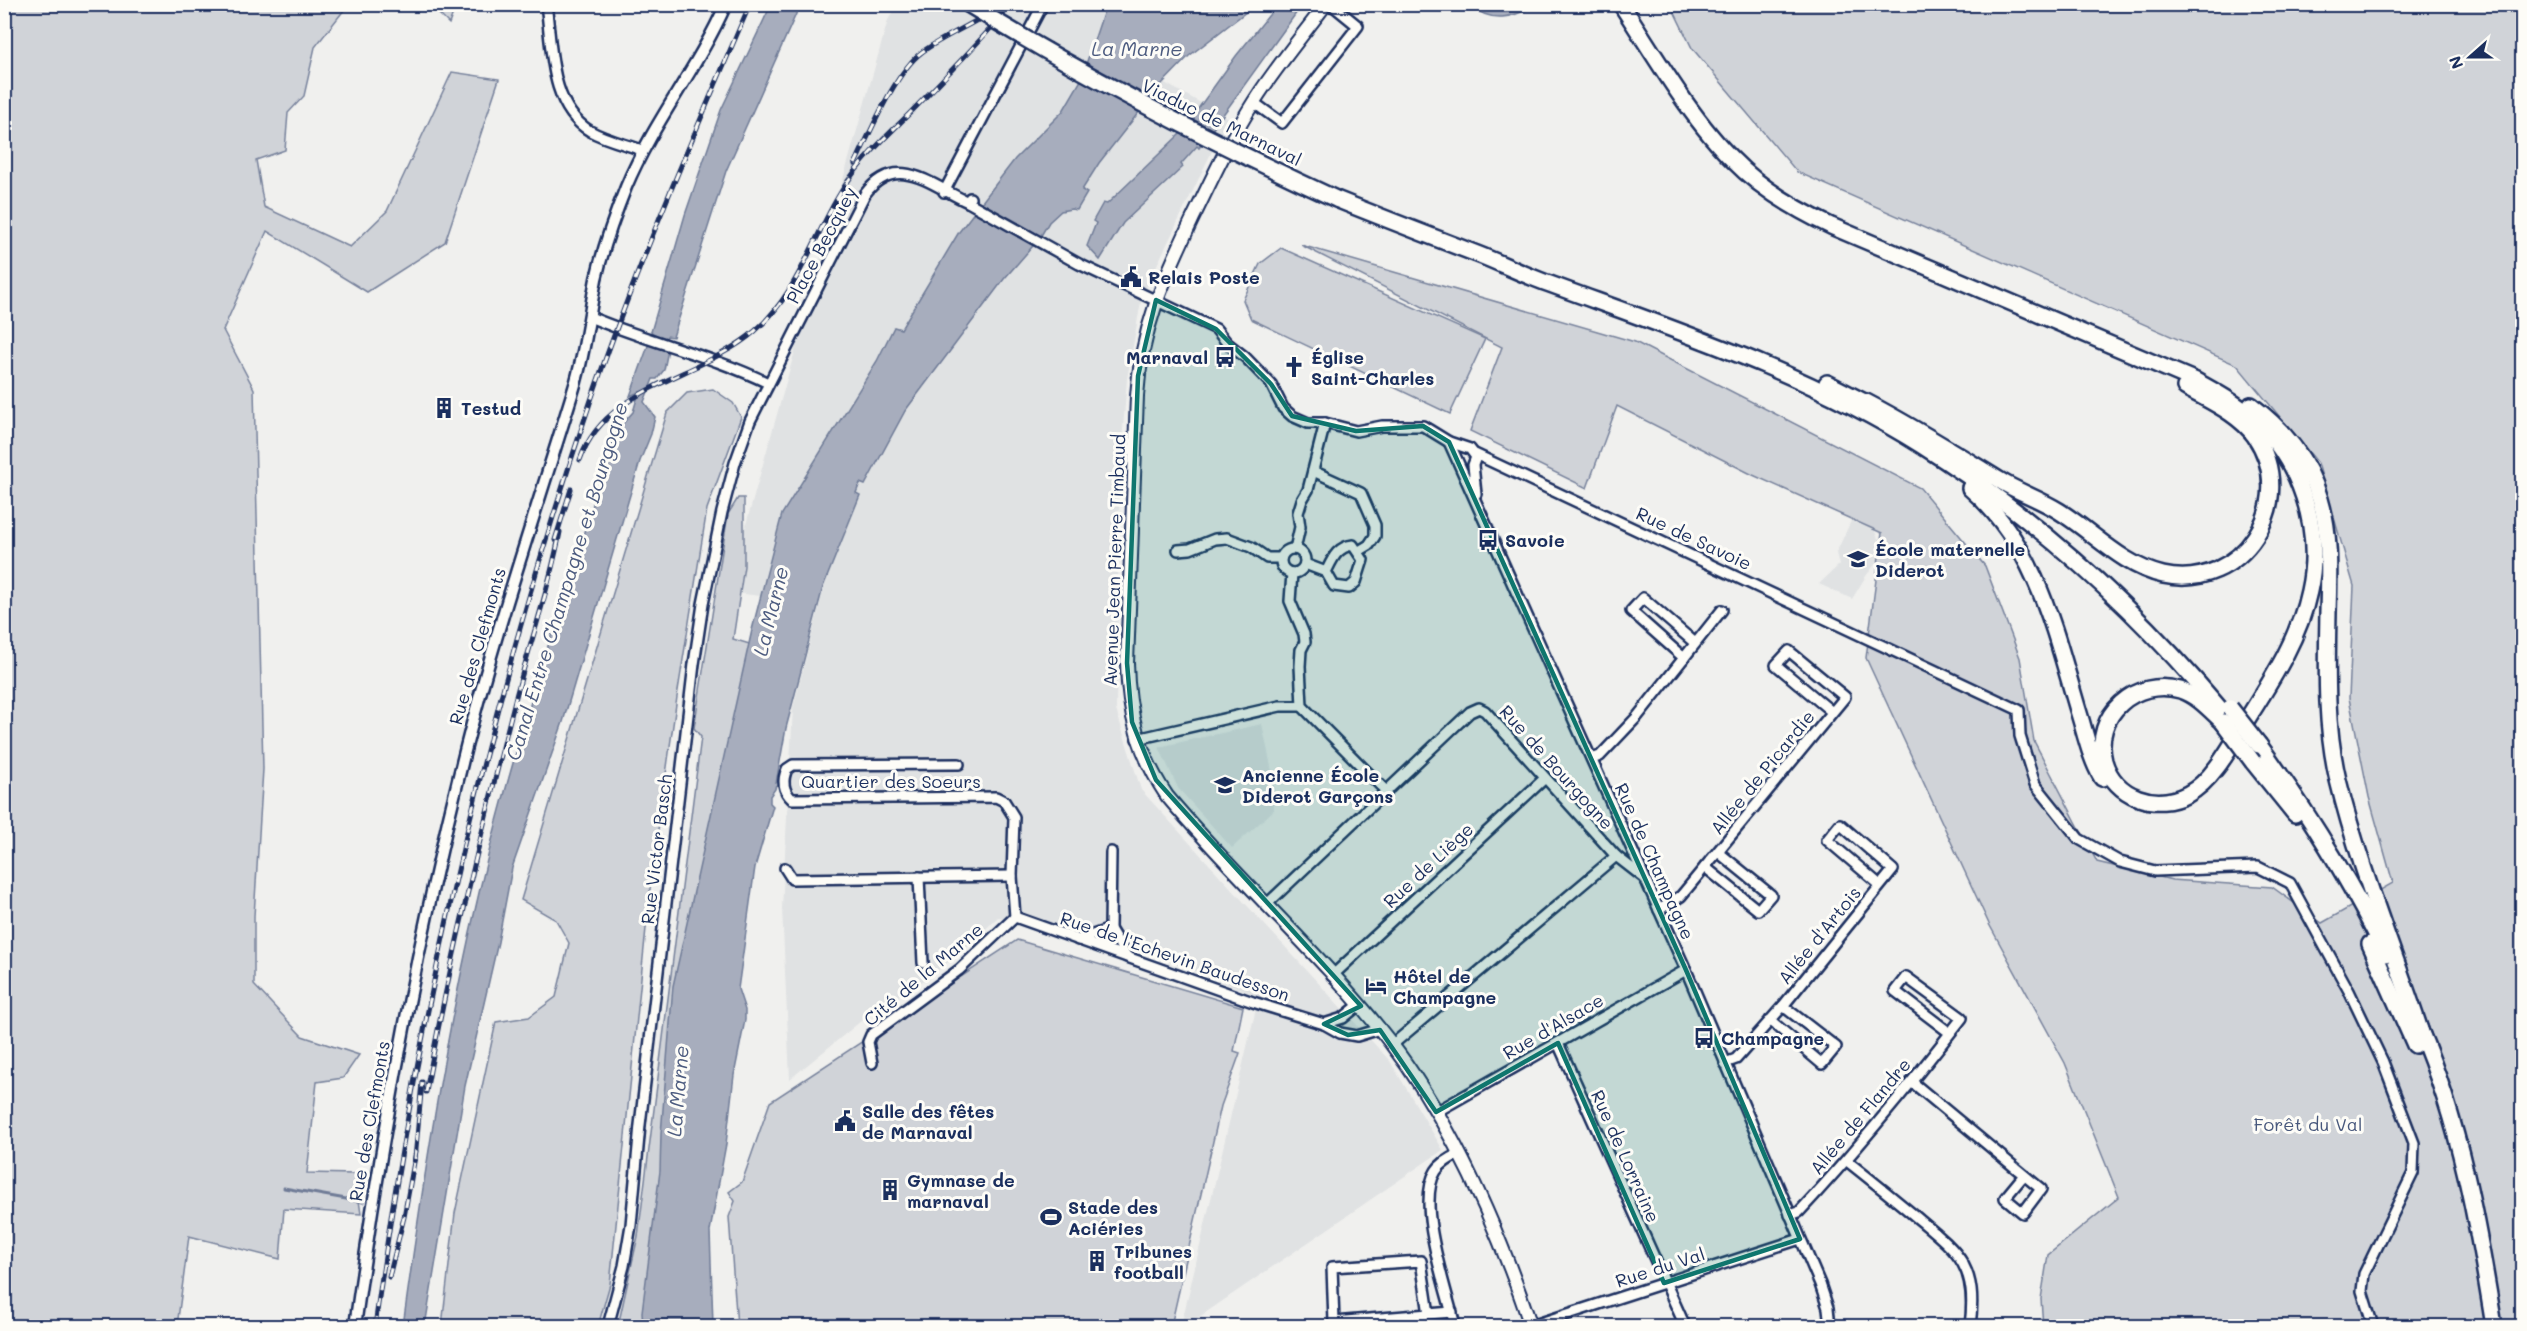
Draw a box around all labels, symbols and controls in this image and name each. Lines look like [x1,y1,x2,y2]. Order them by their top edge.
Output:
north arrow [2440,27,2500,87]
water label: La Marne [1091,35,1183,61]
text: N [2444,53,2468,72]
street label: Viaduc de Marnaval [1138,73,1306,171]
street label: Place Becquey [780,182,862,308]
public building icon: Relais Poste [1119,265,1143,289]
place label: Relais Poste [1148,265,1260,289]
place label: Marnaval [1126,345,1208,369]
bus stop icon: Marnaval [1213,345,1237,369]
place label: Église Saint-Charles [1311,345,1434,390]
church icon: Église Saint-Charles [1282,355,1306,379]
building icon: Testud [432,396,456,420]
place label: Testud [461,396,521,420]
water label: Canal Entre Champagne et Bourgogne [499,399,633,763]
street label: Avenue Jean Pierre Timbaud [1098,433,1130,687]
street label: Rue de Savoie [1632,501,1756,575]
bus stop icon: Savoie [1476,528,1500,552]
place label: Savoie [1505,528,1565,552]
place label: École maternelle Diderot [1875,537,2025,582]
school or university icon: École maternelle Diderot [1846,547,1870,571]
water label: La Marne [746,564,794,658]
street label: Rue des Clefmonts [443,565,511,727]
street label: Rue de Bourgogne [1495,700,1619,834]
street label: Allée de Picardie [1704,705,1820,839]
place label: Ancienne École Diderot Garçons [1242,763,1393,808]
street label: Quartier des Soeurs [801,769,981,793]
street label: Rue Victor Basch [635,772,677,926]
school or university icon: Ancienne École Diderot Garçons [1213,773,1237,797]
street label: Rue de Champagne [1610,779,1700,943]
street label: Rue de Liège [1378,817,1478,913]
street label: Allée d'Artois [1772,881,1866,989]
street label: Rue de l'Echevin Baudesson [1057,905,1293,1007]
street label: Cité de la Marne [858,917,988,1031]
place label: Hôtel de Champagne [1393,964,1497,1009]
hotel icon: Hôtel de Champagne [1364,974,1388,998]
street label: Rue d'Alsace [1498,988,1608,1064]
bus stop icon: Champagne [1692,1026,1716,1050]
place label: Champagne [1721,1026,1825,1050]
street label: Rue des Clefmonts [343,1039,395,1203]
water label: La Marne [660,1044,694,1138]
street label: Allée de Flandre [1804,1053,1916,1179]
street label: Rue de Lorraine [1586,1086,1666,1226]
place label: Salle des fêtes de Marnaval [862,1099,994,1144]
public building icon: Salle des fêtes de Marnaval [833,1109,857,1133]
park label: Forêt du Val [2254,1112,2362,1136]
place label: Gymnase de marnaval [907,1168,1015,1213]
building icon: Gymnase de marnaval [878,1178,902,1202]
place label: Stade des Aciéries [1068,1195,1158,1240]
sports icon: Stade des Aciéries [1039,1205,1063,1229]
place label: Tribunes football [1114,1239,1192,1284]
street label: Rue du Val [1612,1241,1708,1293]
building icon: Tribunes football [1085,1249,1109,1273]

